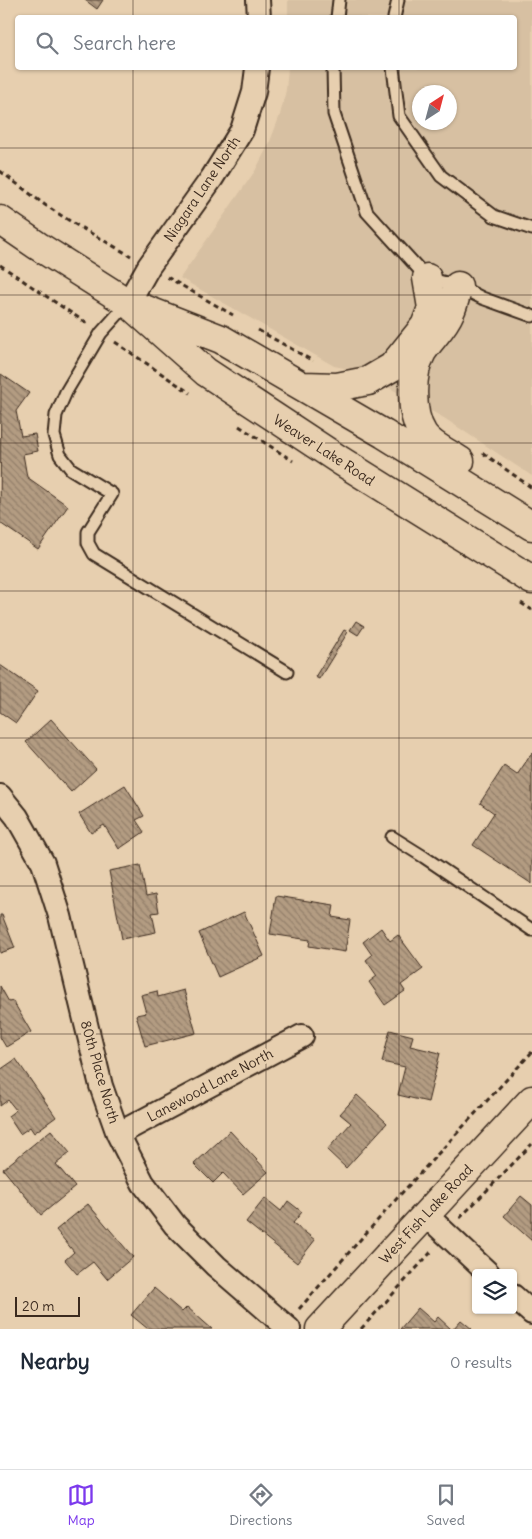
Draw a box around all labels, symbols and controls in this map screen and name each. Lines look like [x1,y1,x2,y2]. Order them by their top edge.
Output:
search box [15,15,517,70]
icon: search [33,29,61,57]
text: Search here [73,31,176,55]
north arrow [412,85,457,130]
street label: Niagara Lane North [160,133,244,245]
street label: Weaver Lake Road [270,410,378,490]
street label: 80th Place North [77,1018,123,1126]
street label: Lanewood Lane North [144,1044,276,1126]
street label: West Fish Lake Road [375,1161,477,1267]
map controls [472,1269,517,1314]
button: layers [472,1269,517,1314]
scale bar [15,1294,80,1317]
text: 20 m [22,1297,55,1315]
text: Nearby [20,1348,90,1375]
text: 0 results [450,1352,512,1372]
tab: Map [67,1481,95,1529]
tab: Directions [229,1481,292,1529]
tab: Saved [427,1481,465,1529]

